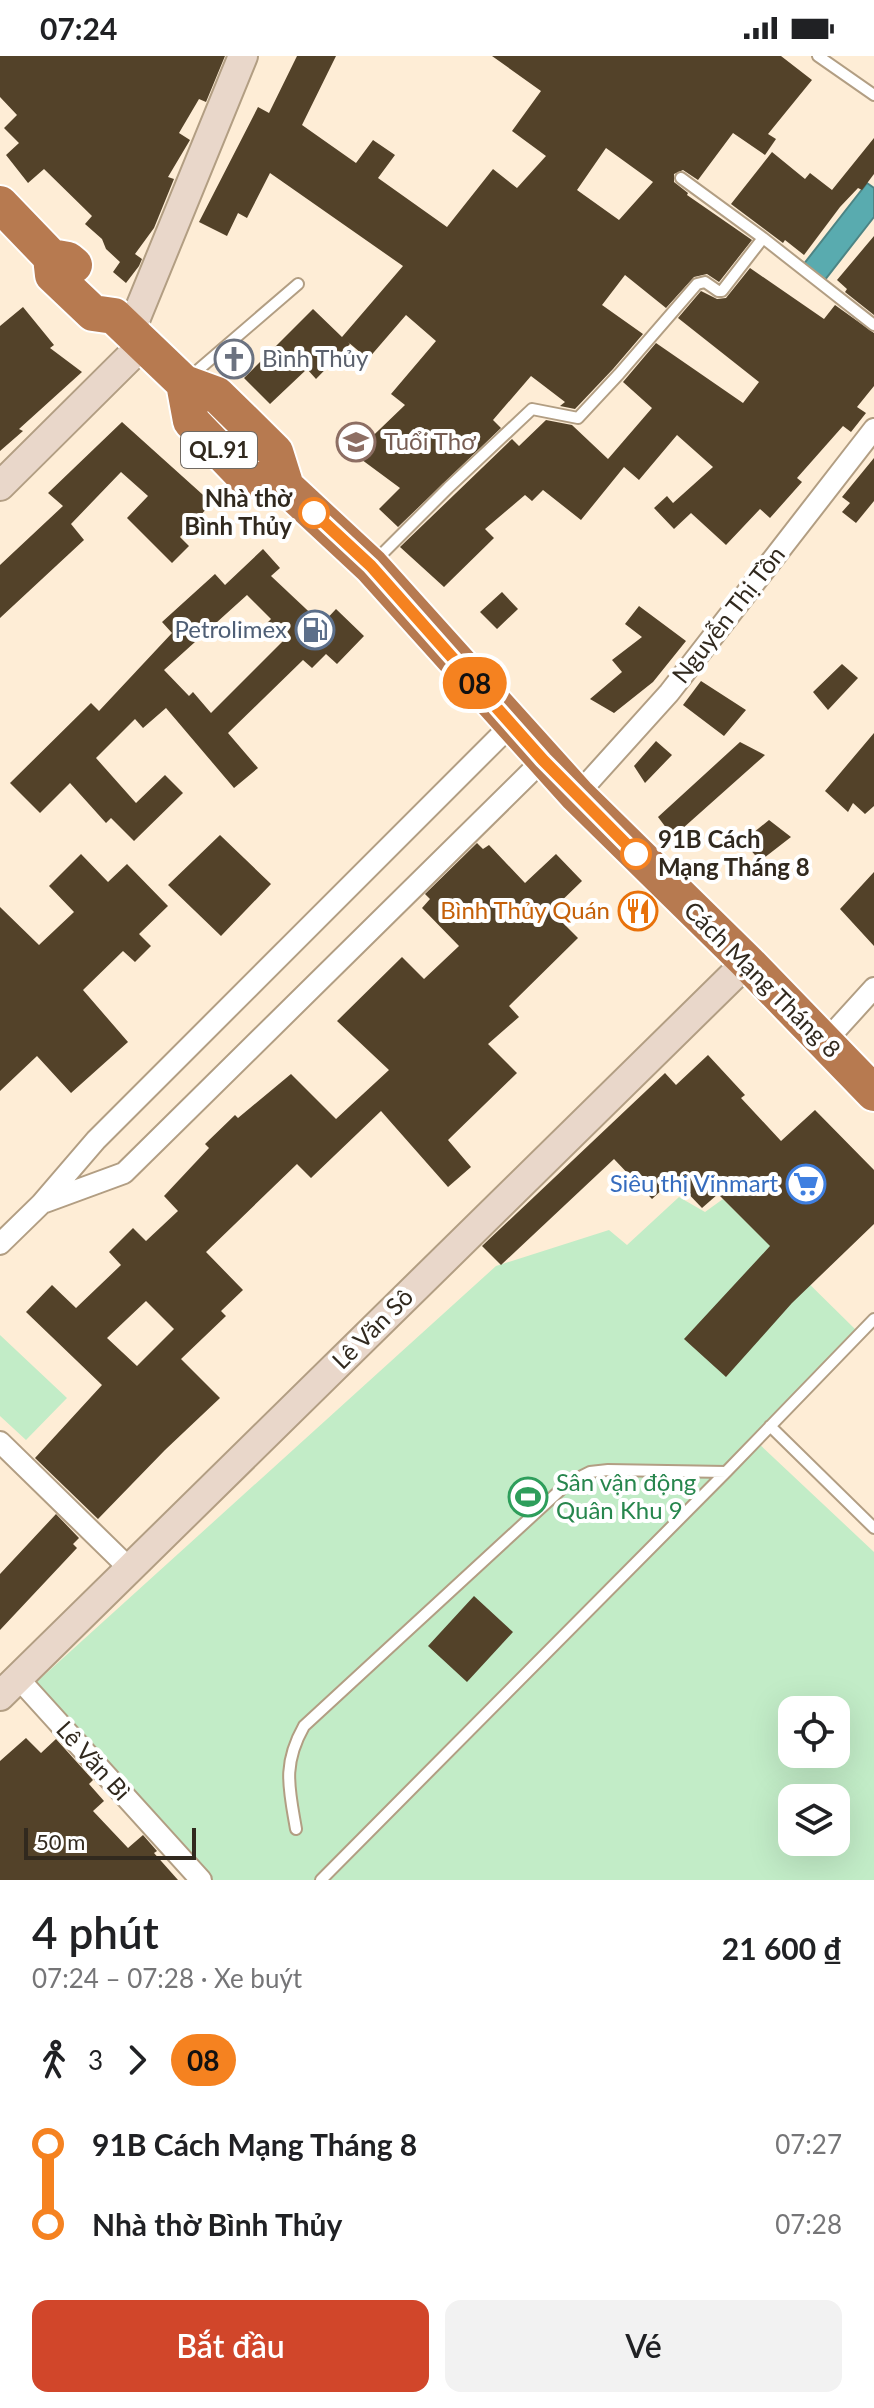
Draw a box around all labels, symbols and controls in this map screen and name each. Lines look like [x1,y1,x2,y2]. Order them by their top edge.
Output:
text: 07:24 [40,10,117,46]
church icon: Bình Thủy [213,338,255,380]
place label: Bình Thủy [262,343,369,372]
school or university icon: Tuổi Thơ [335,421,377,463]
place label: Tuổi Thơ [384,426,476,455]
road number: QL.91 [181,432,257,468]
place label: Nhà thờ Bình Thủy [184,483,293,540]
marker: Nhà thờ Bình Thủy [299,498,329,528]
street label: Nguyễn Thị Tồn [665,540,790,688]
fuel station icon: Petrolimex [294,609,336,651]
place label: Petrolimex [175,614,287,643]
line badge: 08 [439,657,511,709]
text: 08 [459,666,491,700]
place label: 91B Cách Mạng Tháng 8 [658,824,810,881]
marker: 91B Cách Mạng Tháng 8 [621,839,651,869]
restaurant icon: Bình Thủy Quán [617,890,659,932]
place label: Bình Thủy Quán [440,895,610,924]
street label: Cách Mạng Tháng 8 [679,895,847,1063]
supermarket icon: Siêu thị Vinmart [785,1163,827,1205]
place label: Siêu thị Vinmart [610,1168,778,1197]
street label: Lê Văn Sô [326,1282,418,1374]
place label: Sân vận động Quân Khu 9 [556,1467,696,1524]
sports icon: Sân vận động Quân Khu 9 [507,1476,549,1518]
map controls [778,1696,850,1856]
button: locate [778,1696,850,1768]
street label: Lê Văn Bì [51,1714,137,1806]
button: layers [778,1784,850,1856]
scale bar [24,1824,196,1860]
text: 50 m [36,1828,85,1855]
text: 4 phút [32,1906,159,1958]
text: 21 600 ₫ [722,1930,842,1966]
text: 07:24 – 07:28 · Xe buýt [32,1962,302,1994]
icon: walk [32,2038,76,2082]
icon: forward [115,2038,159,2082]
text: 08 [187,2043,220,2077]
text: 3 [88,2044,103,2076]
text: 91B Cách Mạng Tháng 8 [92,2126,417,2162]
text: 07:27 [775,2128,842,2160]
text: Nhà thờ Bình Thủy [92,2206,342,2242]
text: 07:28 [775,2208,842,2240]
button: Bắt đầu [32,2300,429,2392]
button: Vé [445,2300,842,2392]

